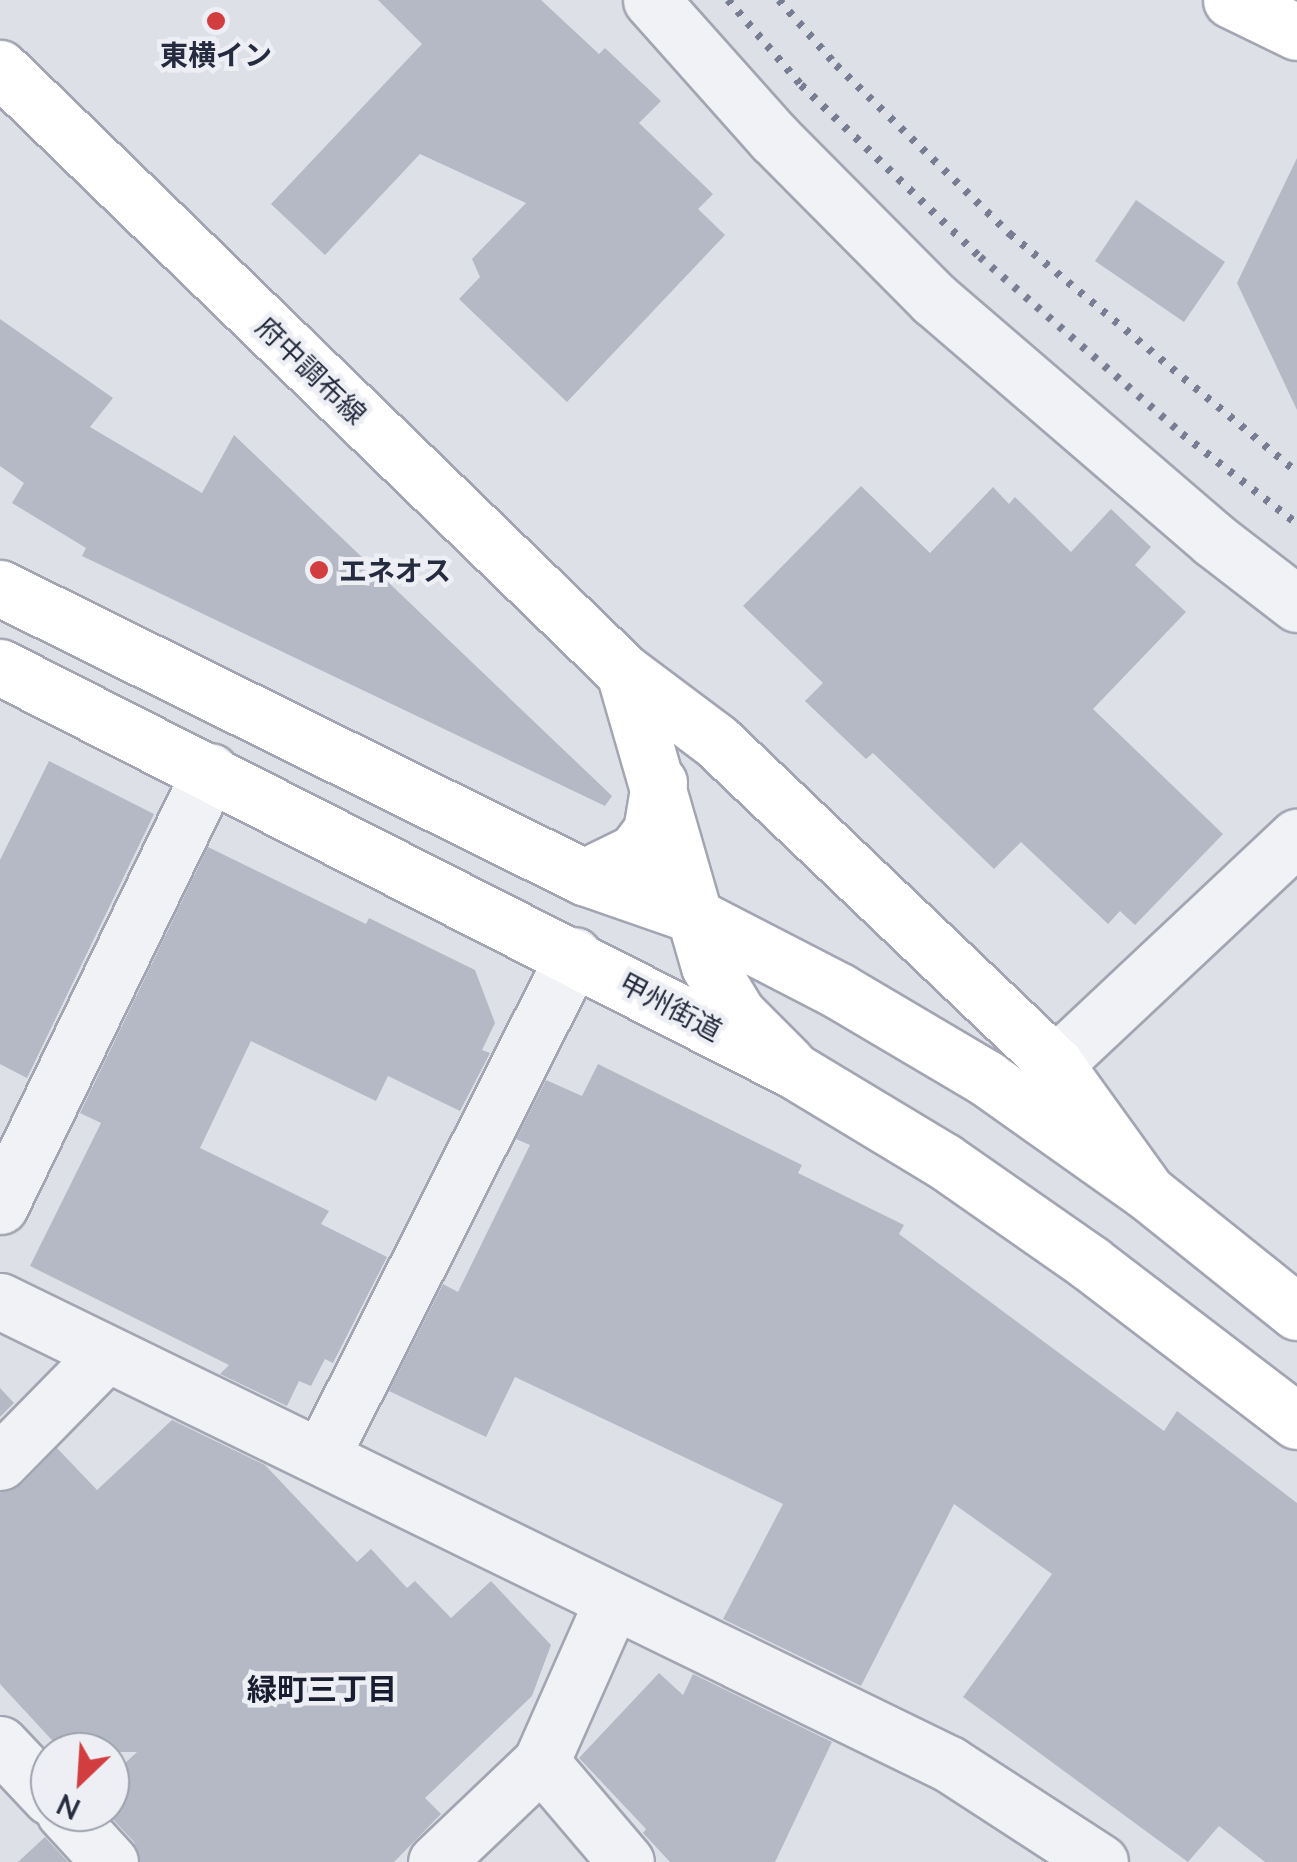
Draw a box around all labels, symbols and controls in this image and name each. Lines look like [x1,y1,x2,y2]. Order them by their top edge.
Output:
marker: 東横イン [205,10,227,32]
place label: 東横イン [160,37,272,71]
street label: 府中調布線 [250,309,374,431]
place label: エネオス [339,553,451,587]
marker: エネオス [308,559,330,581]
street label: 甲州街道 [614,965,728,1047]
district label: 緑町三丁目 [247,1670,397,1706]
north arrow [30,1732,130,1832]
text: N [51,1787,85,1827]

